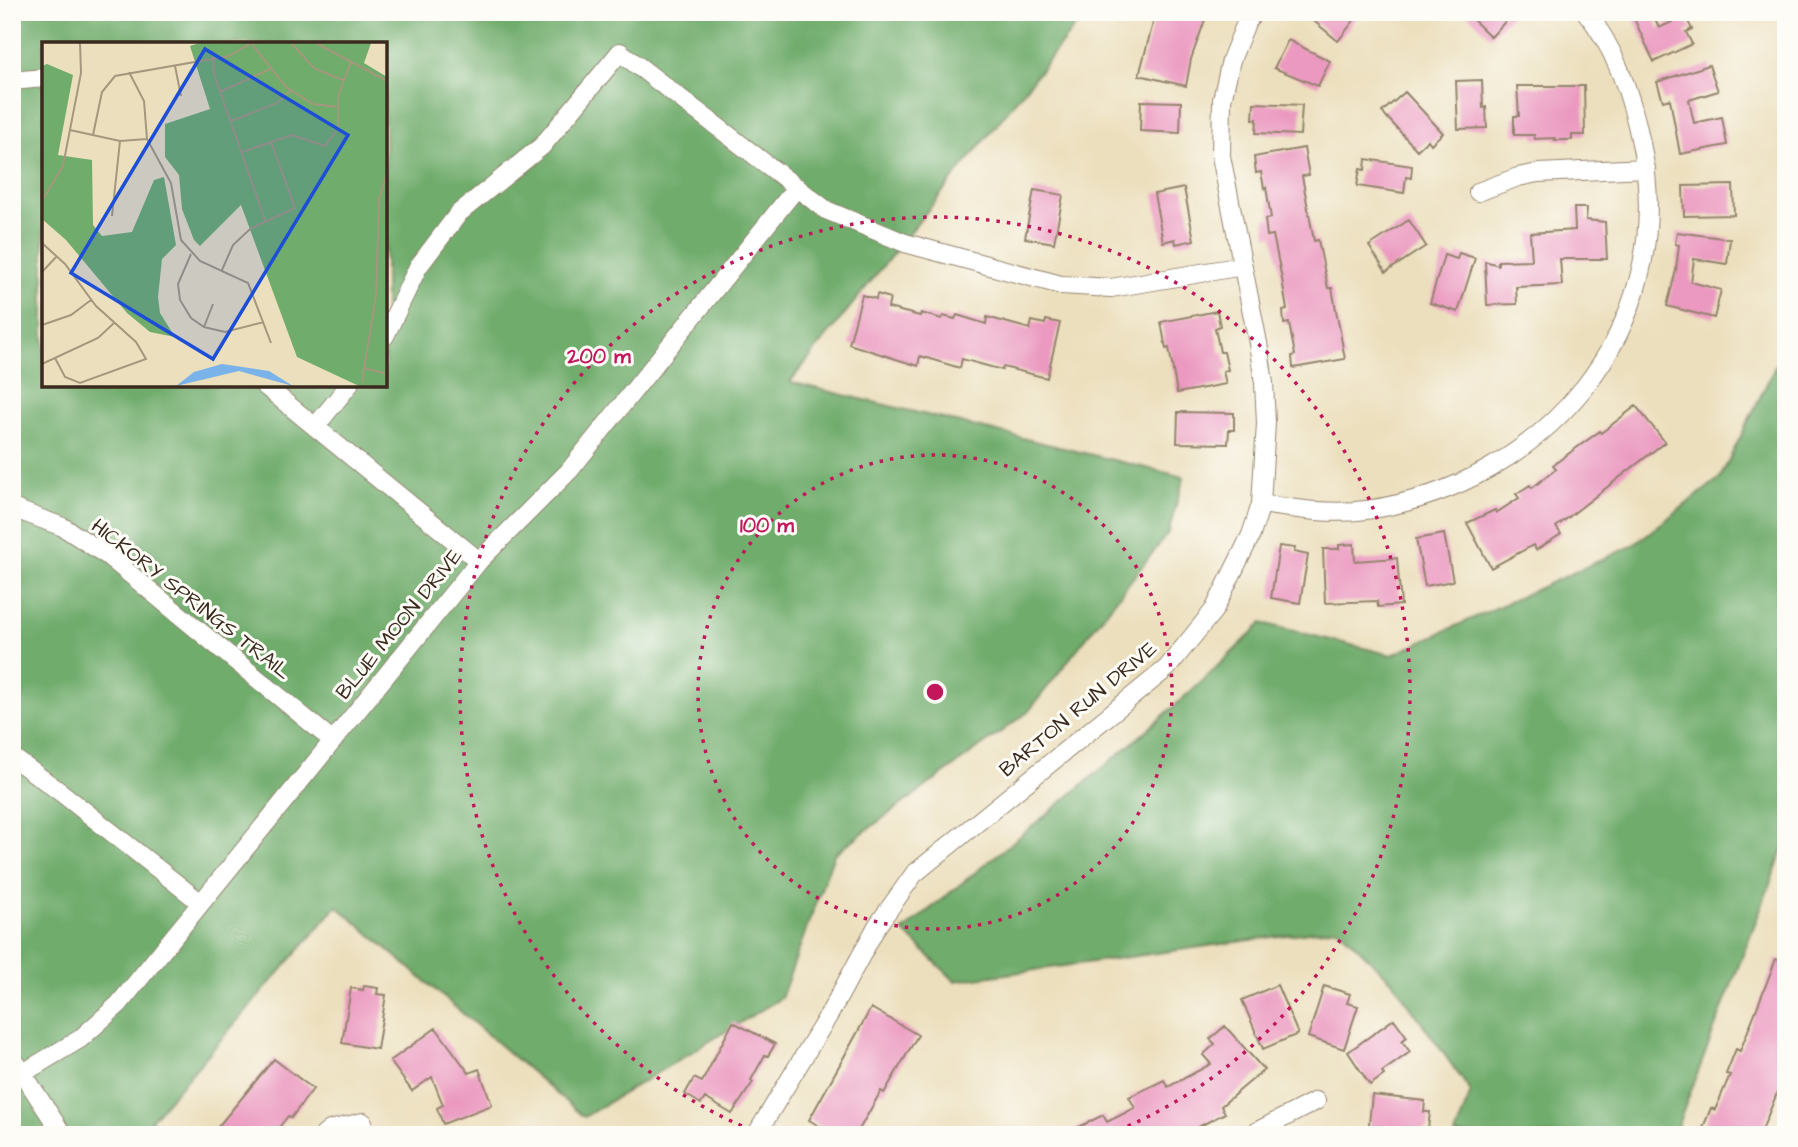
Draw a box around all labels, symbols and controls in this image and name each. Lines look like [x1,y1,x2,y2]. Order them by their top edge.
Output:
inset map [42,42,387,387]
text: 200 m [566,342,631,371]
text: 100 m [740,511,795,540]
street label: HICKORY SPRINGS TRAIL [85,512,297,686]
street label: BLUE MOON DRIVE [329,542,469,706]
street label: BARTON RUN DRIVE [993,634,1164,784]
centre of rings [923,680,947,704]

